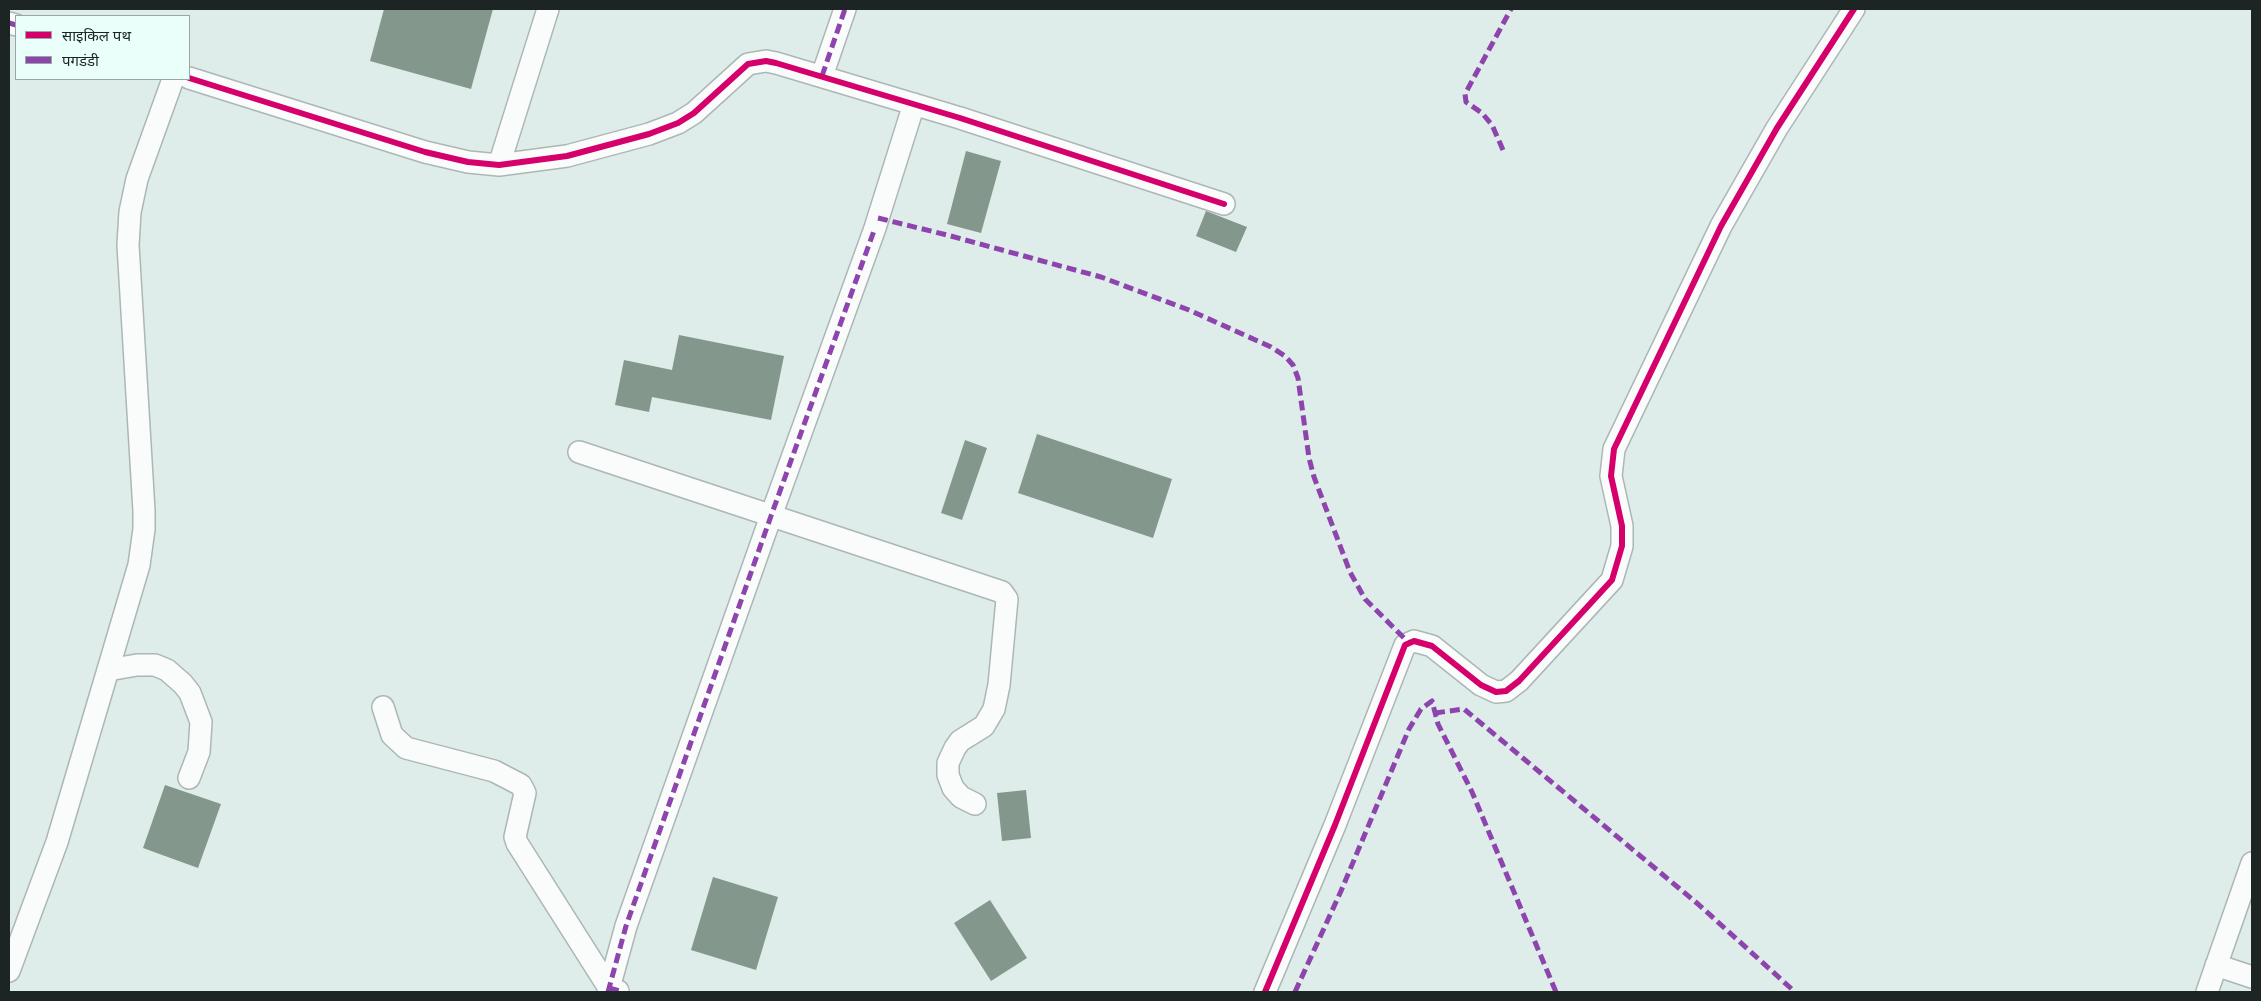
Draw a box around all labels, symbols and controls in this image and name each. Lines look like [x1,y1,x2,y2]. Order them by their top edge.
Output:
legend [15,15,190,80]
text: साइकिल पथ [62,25,131,45]
text: पगडंडी [62,50,99,70]

